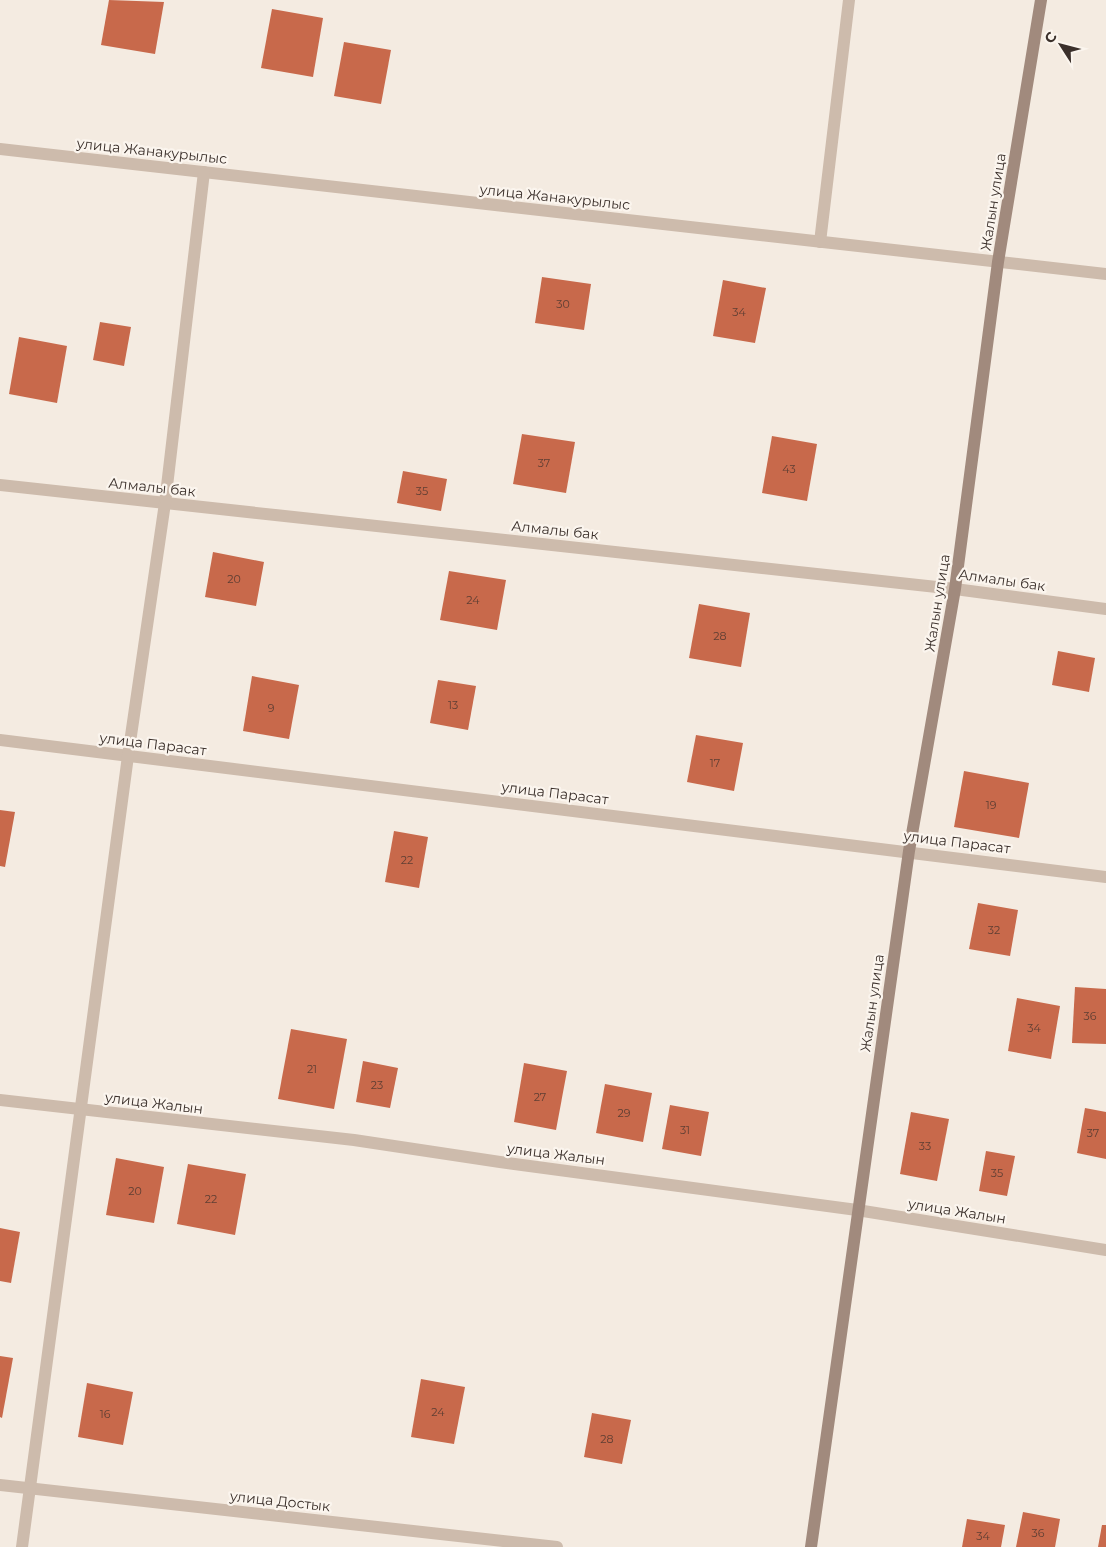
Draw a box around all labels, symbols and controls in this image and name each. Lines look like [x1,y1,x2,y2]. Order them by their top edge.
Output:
north arrow [1036,20,1086,70]
text: С [1040,28,1061,47]
street label: улица Жанакурылыс [75,134,228,168]
street label: Жалын улица [976,152,1010,252]
street label: улица Жанакурылыс [478,180,631,214]
house number: 30 [556,297,570,311]
house number: 34 [732,305,746,319]
house number: 37 [538,456,550,470]
house number: 43 [782,462,796,476]
street label: Алмалы бак [108,473,196,501]
house number: 35 [416,484,428,498]
street label: Алмалы бак [511,516,599,544]
street label: Жалын улица [920,553,954,653]
street label: Алмалы бак [957,565,1047,595]
house number: 20 [227,572,241,586]
house number: 24 [466,593,480,607]
house number: 28 [713,629,727,643]
house number: 13 [448,698,458,712]
house number: 9 [268,701,275,715]
street label: улица Парасат [98,728,208,760]
house number: 17 [710,756,720,770]
street label: улица Парасат [500,777,610,809]
house number: 19 [986,798,997,812]
street label: улица Парасат [902,826,1012,858]
house number: 22 [401,853,413,867]
house number: 32 [988,923,1000,937]
street label: Жалын улица [856,953,888,1053]
house number: 36 [1084,1009,1097,1023]
house number: 34 [1027,1021,1041,1035]
house number: 21 [307,1062,317,1076]
house number: 23 [371,1078,383,1092]
street label: улица Жалын [103,1088,204,1118]
house number: 27 [534,1090,546,1104]
house number: 29 [618,1106,631,1120]
house number: 31 [680,1123,690,1137]
house number: 37 [1087,1126,1099,1140]
street label: улица Жалын [505,1139,606,1169]
house number: 33 [919,1139,931,1153]
house number: 35 [991,1166,1003,1180]
house number: 20 [128,1184,142,1198]
house number: 22 [205,1192,217,1206]
street label: улица Жалын [906,1194,1007,1228]
house number: 24 [431,1405,445,1419]
house number: 16 [100,1407,111,1421]
house number: 28 [600,1432,614,1446]
street label: улица Достык [228,1487,331,1515]
house number: 36 [1032,1526,1045,1540]
house number: 34 [976,1529,990,1543]

